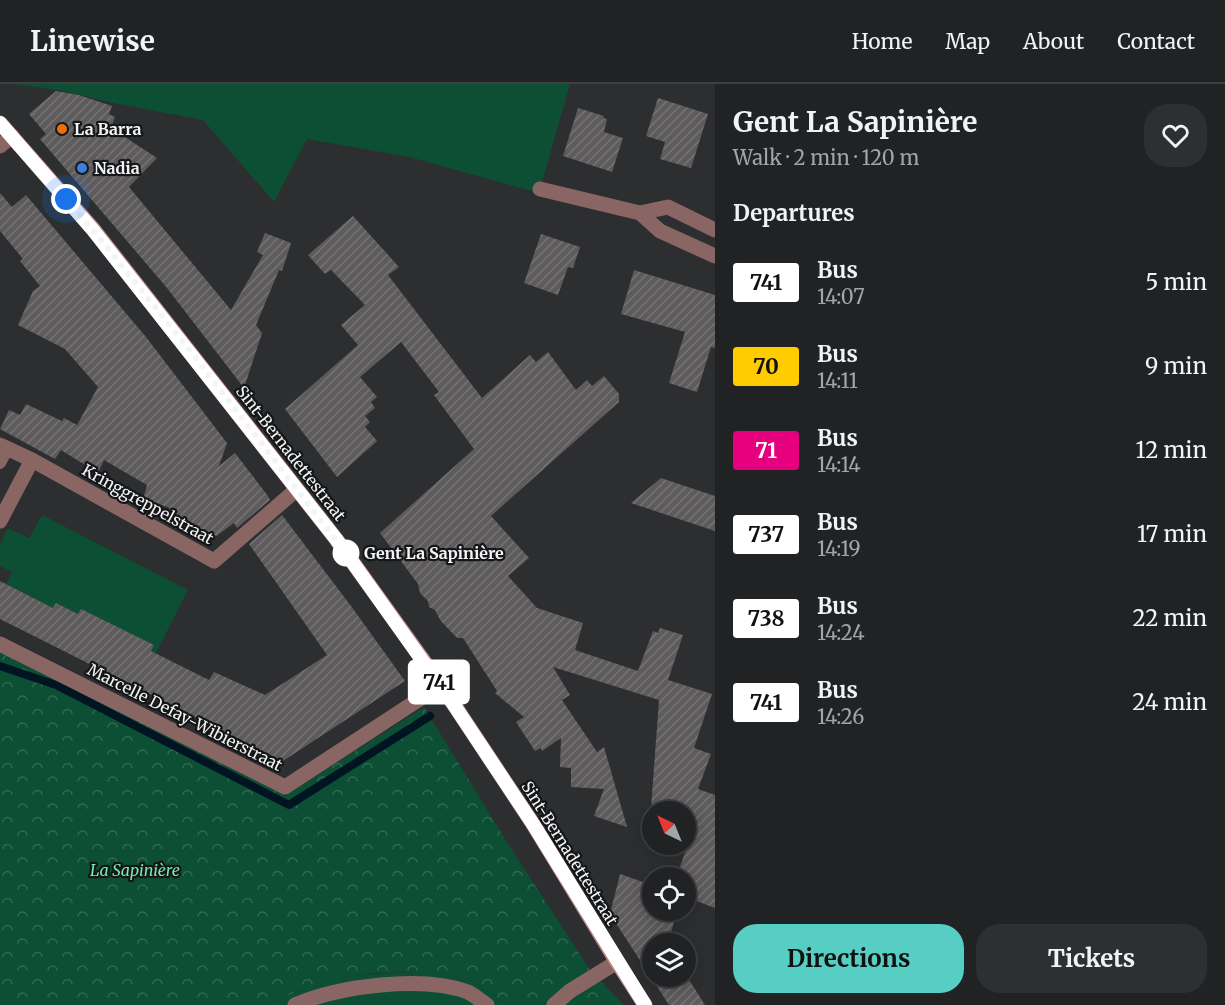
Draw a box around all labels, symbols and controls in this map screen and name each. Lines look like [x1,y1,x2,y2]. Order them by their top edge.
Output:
text: Linewise [30,23,155,59]
text: Home [852,28,912,55]
text: Map [945,28,990,55]
text: About [1023,28,1084,55]
text: Contact [1117,28,1195,55]
text: Gent La Sapinière [733,104,978,140]
button: heart [1144,104,1207,167]
place label: La Barra [74,119,142,139]
marker: La Barra [55,122,69,136]
text: Walk · 2 min · 120 m [733,145,919,170]
place label: Nadia [94,158,140,178]
marker: Nadia [75,161,89,175]
your location [51,184,81,214]
text: Departures [733,199,855,227]
text: Bus [817,256,858,284]
text: 5 min [1145,268,1207,296]
text: 741 [750,269,782,296]
text: 14:07 [817,284,865,309]
text: Bus [817,340,858,368]
text: 9 min [1145,352,1207,380]
text: 70 [753,353,779,380]
text: 14:11 [817,368,858,393]
street label: Sint-Bernadettestraat [232,381,351,525]
text: Bus [817,424,858,452]
text: 12 min [1136,436,1207,464]
text: 71 [755,437,777,464]
text: 14:14 [817,452,861,477]
street label: Kringgreppelstraat [79,460,218,549]
text: Bus [817,508,858,536]
text: 17 min [1137,520,1207,548]
text: 737 [748,521,784,548]
text: 14:19 [817,536,861,561]
marker: Gent La Sapinière [333,540,359,566]
place label: Gent La Sapinière [364,543,504,563]
text: Bus [817,592,858,620]
text: 22 min [1133,604,1207,632]
text: 738 [747,605,785,632]
text: 14:24 [817,620,864,645]
street label: Marcelle Defay-Wibierstraat [84,659,286,775]
line badge: 741 [404,662,474,702]
text: 741 [423,669,455,696]
text: Bus [817,676,858,704]
text: 24 min [1132,688,1207,716]
text: 741 [750,689,782,716]
text: 14:26 [817,704,864,729]
street label: Sint-Bernadettestraat [517,777,623,929]
north arrow [642,801,696,855]
map controls [642,801,696,987]
park label: La Sapinière [90,860,180,880]
button: locate [642,867,696,921]
button: Directions [733,924,964,993]
button: Tickets [976,924,1207,993]
button: layers [642,933,696,987]

